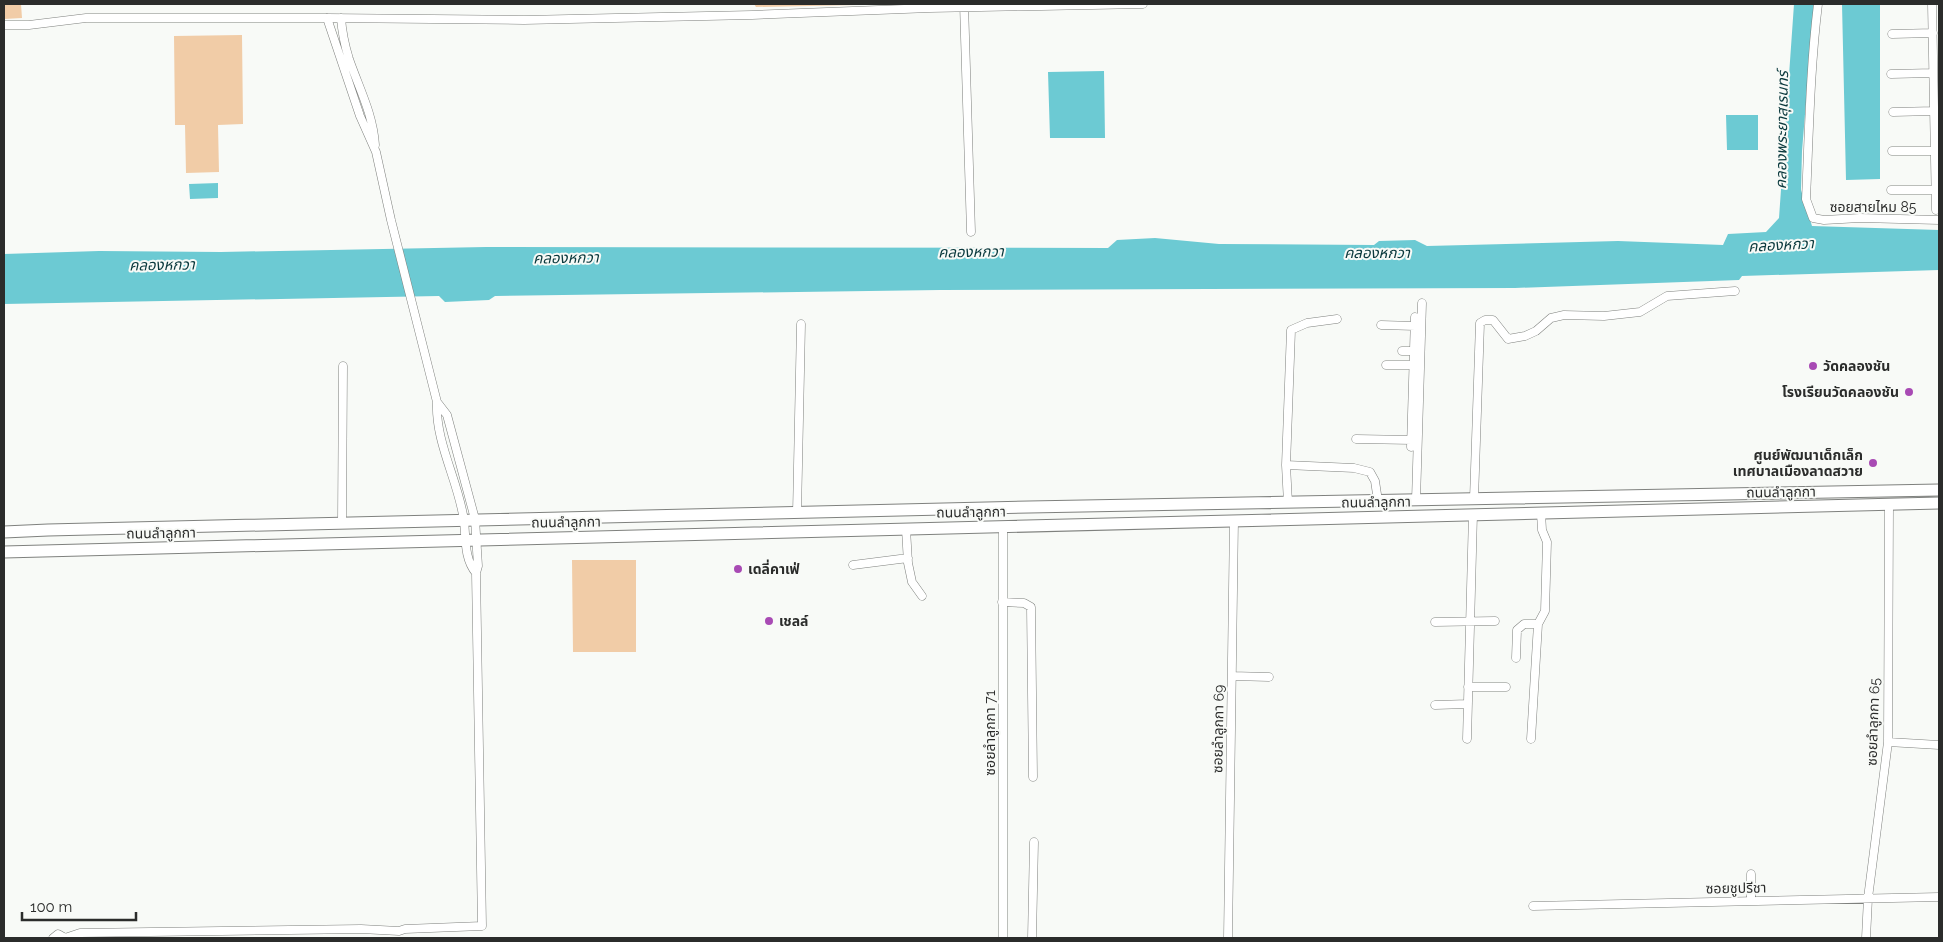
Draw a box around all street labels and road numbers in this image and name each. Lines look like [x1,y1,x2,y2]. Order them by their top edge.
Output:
street label: ซอยสายไหม 85 [1830,199,1917,215]
street label: ถนนลำลูกกา [1746,483,1816,502]
street label: ถนนลำลูกกา [1341,493,1411,512]
street label: ถนนลำลูกกา [936,503,1006,522]
street label: ถนนลำลูกกา [531,513,601,532]
street label: ถนนลำลูกกา [126,524,196,543]
street label: ซอยลำลูกกา 65 [1863,677,1884,766]
street label: ซอยลำลูกกา 69 [1209,685,1228,773]
street label: ซอยลำลูกกา 71 [982,690,999,776]
street label: ซอยชูปรีชา [1706,879,1766,898]

